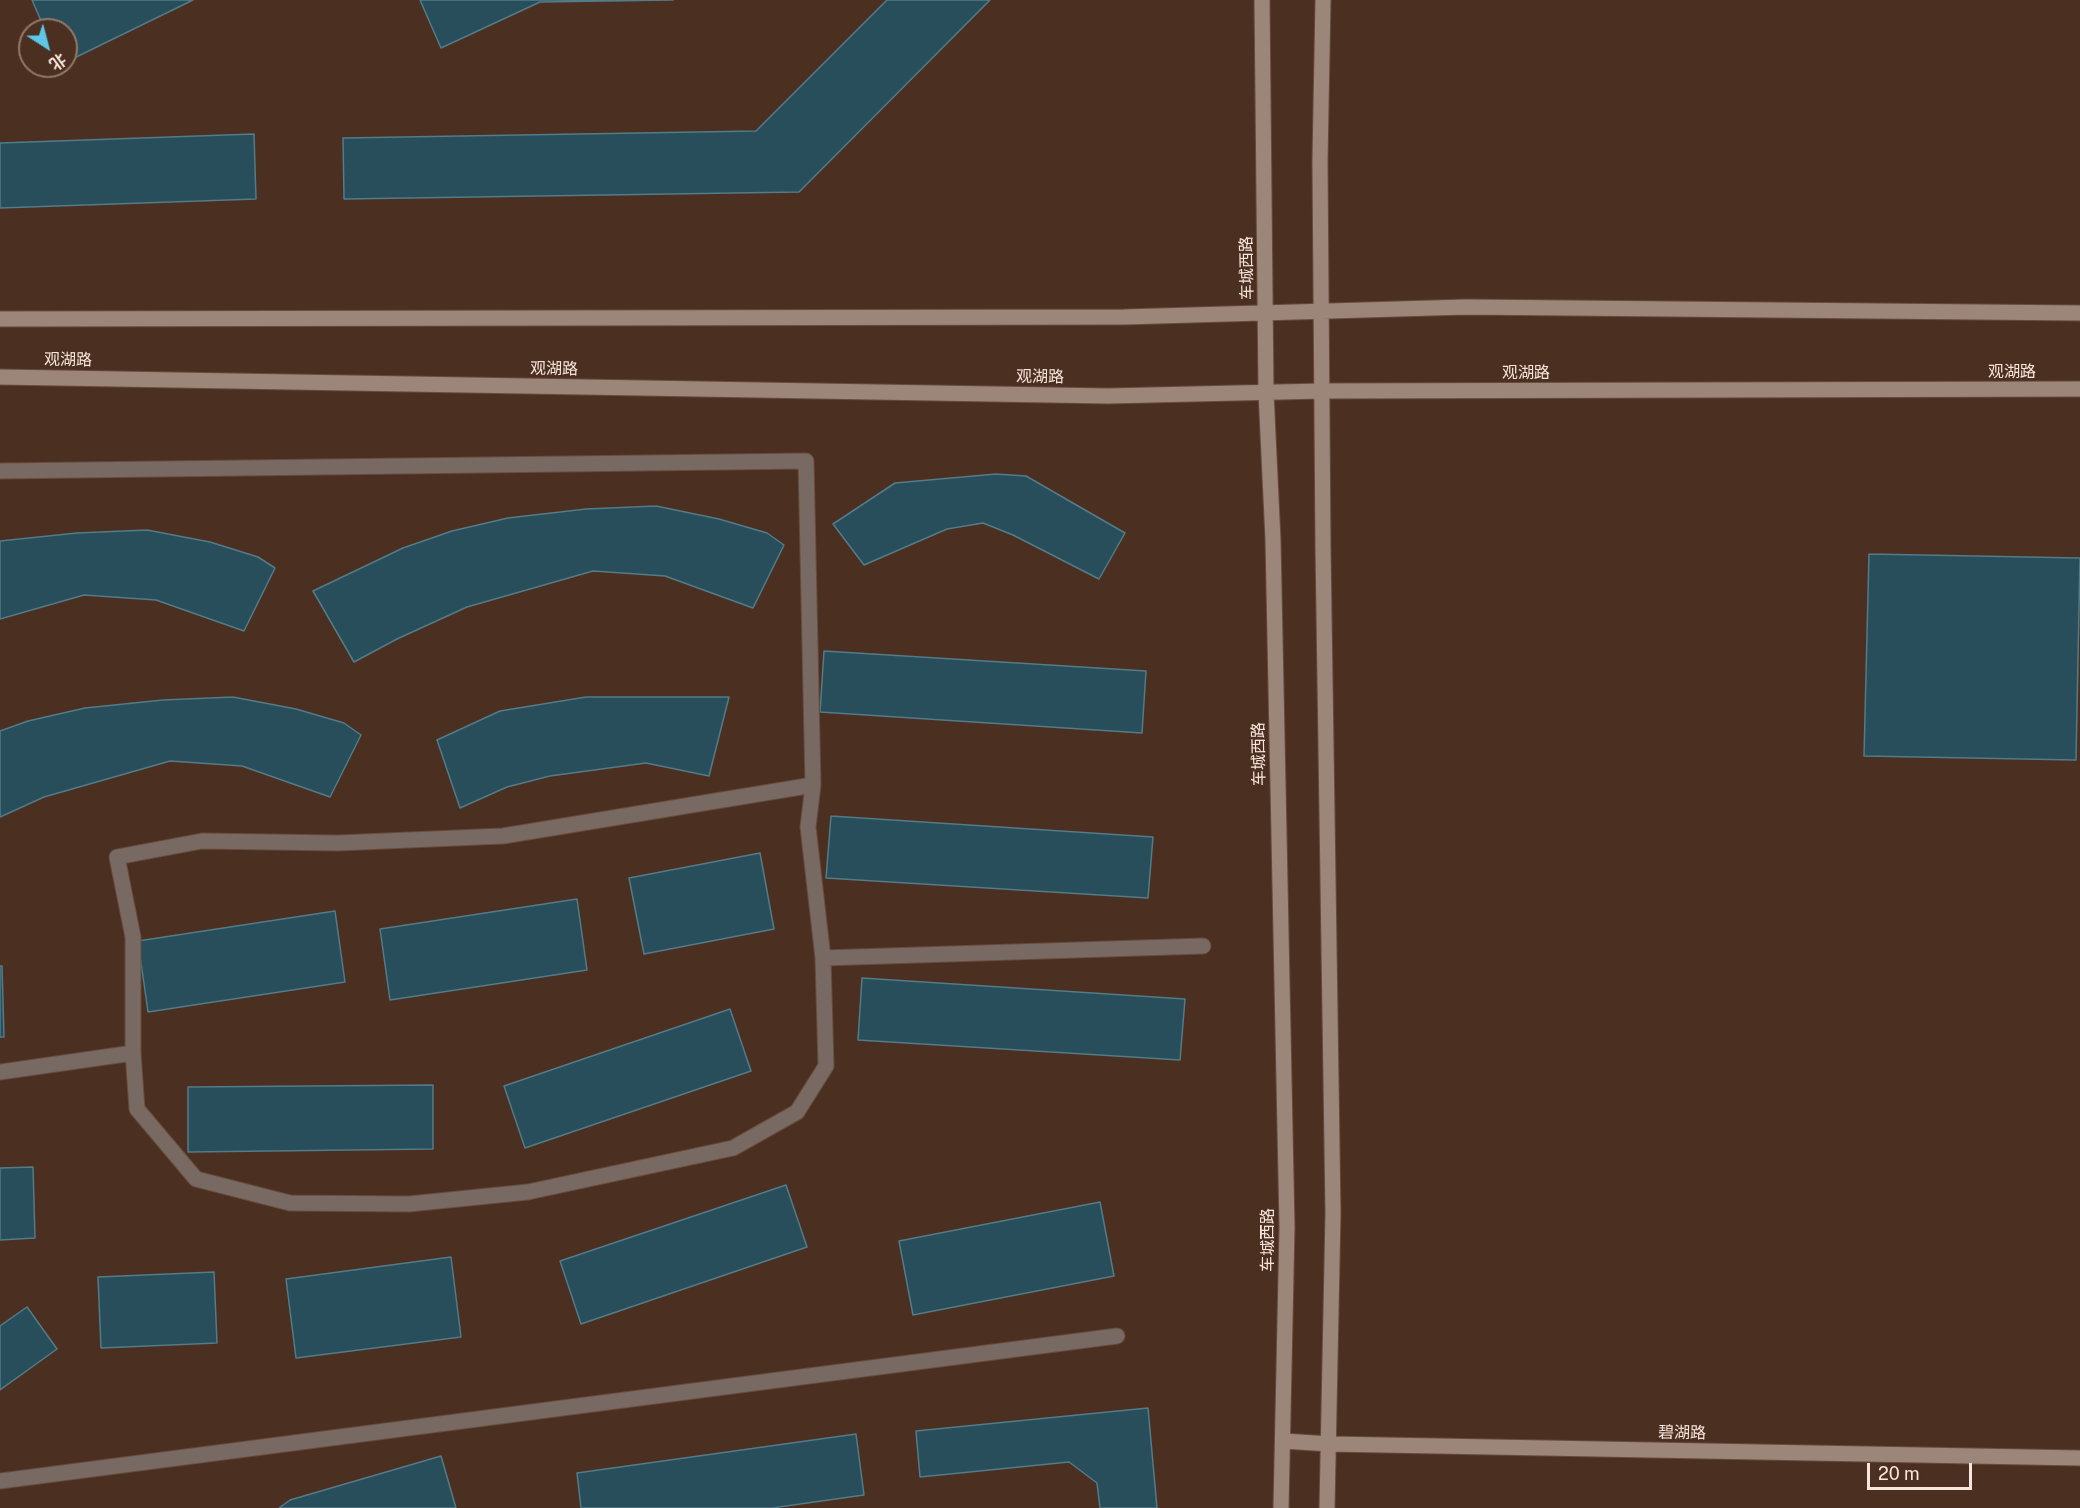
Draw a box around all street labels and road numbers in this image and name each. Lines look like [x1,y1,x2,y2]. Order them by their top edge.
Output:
street label: 车城西路 [1237,236,1257,300]
street label: 观湖路 [44,350,92,370]
street label: 观湖路 [530,359,578,379]
street label: 观湖路 [1988,362,2036,382]
street label: 观湖路 [1502,363,1550,383]
street label: 观湖路 [1016,367,1064,387]
street label: 车城西路 [1249,722,1269,786]
street label: 车城西路 [1258,1208,1278,1272]
street label: 碧湖路 [1658,1423,1706,1443]

